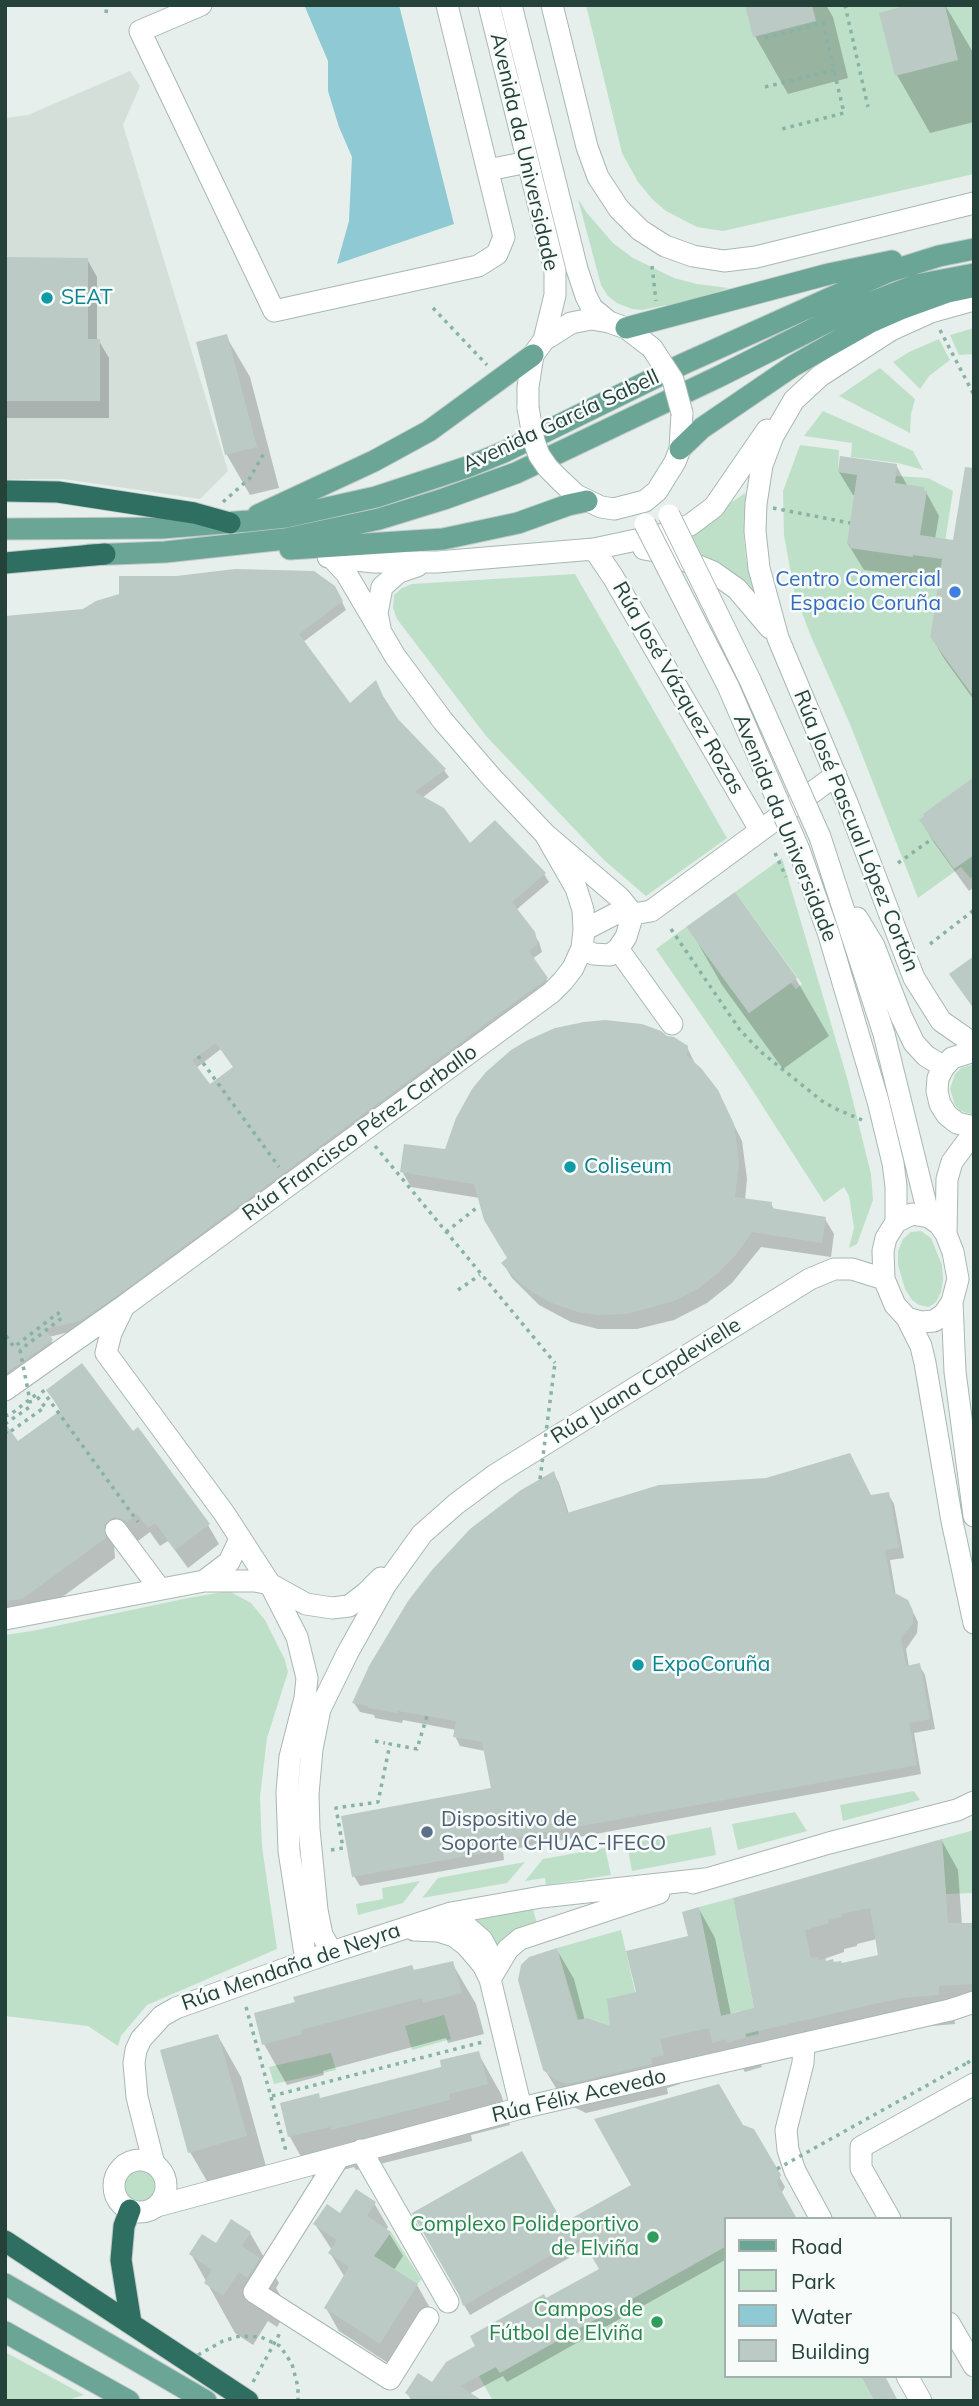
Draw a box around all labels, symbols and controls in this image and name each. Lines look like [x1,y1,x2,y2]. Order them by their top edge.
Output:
street label: Avenida da Universidade [484,31,564,273]
place label: SEAT [61,285,113,311]
marker: SEAT [39,290,55,306]
street label: Avenida García Sabell [459,364,663,478]
place label: Centro Comercial Espacio Coruña [775,567,941,617]
street label: Rúa José Vázquez Rozas [607,577,749,799]
marker: Centro Comercial Espacio Coruña [947,584,963,600]
street label: Rúa José Pascual López Cortón [788,686,924,976]
street label: Avenida da Universidade [728,711,842,945]
street label: Rúa Francisco Pérez Carballo [238,1039,482,1227]
place label: Coliseum [584,1154,672,1180]
marker: Coliseum [562,1159,578,1175]
street label: Rúa Juana Capdevielle [547,1312,745,1450]
place label: ExpoCoruña [652,1652,770,1678]
marker: ExpoCoruña [630,1657,646,1673]
place label: Dispositivo de Soporte CHUAC-IFECO [441,1807,666,1857]
marker: Dispositivo de Soporte CHUAC-IFECO [419,1824,435,1840]
street label: Rúa Mendaña de Neyra [178,1918,404,2016]
street label: Rúa Félix Acevedo [489,2064,669,2128]
place label: Complexo Polideportivo de Elviña [410,2212,639,2262]
legend [724,2217,951,2378]
marker: Complexo Polideportivo de Elviña [645,2229,661,2245]
text: Road [791,2233,842,2259]
text: Park [791,2268,835,2294]
place label: Campos de Fútbol de Elviña [489,2297,643,2347]
text: Water [791,2303,852,2329]
marker: Campos de Fútbol de Elviña [649,2314,665,2330]
text: Building [791,2338,870,2364]

